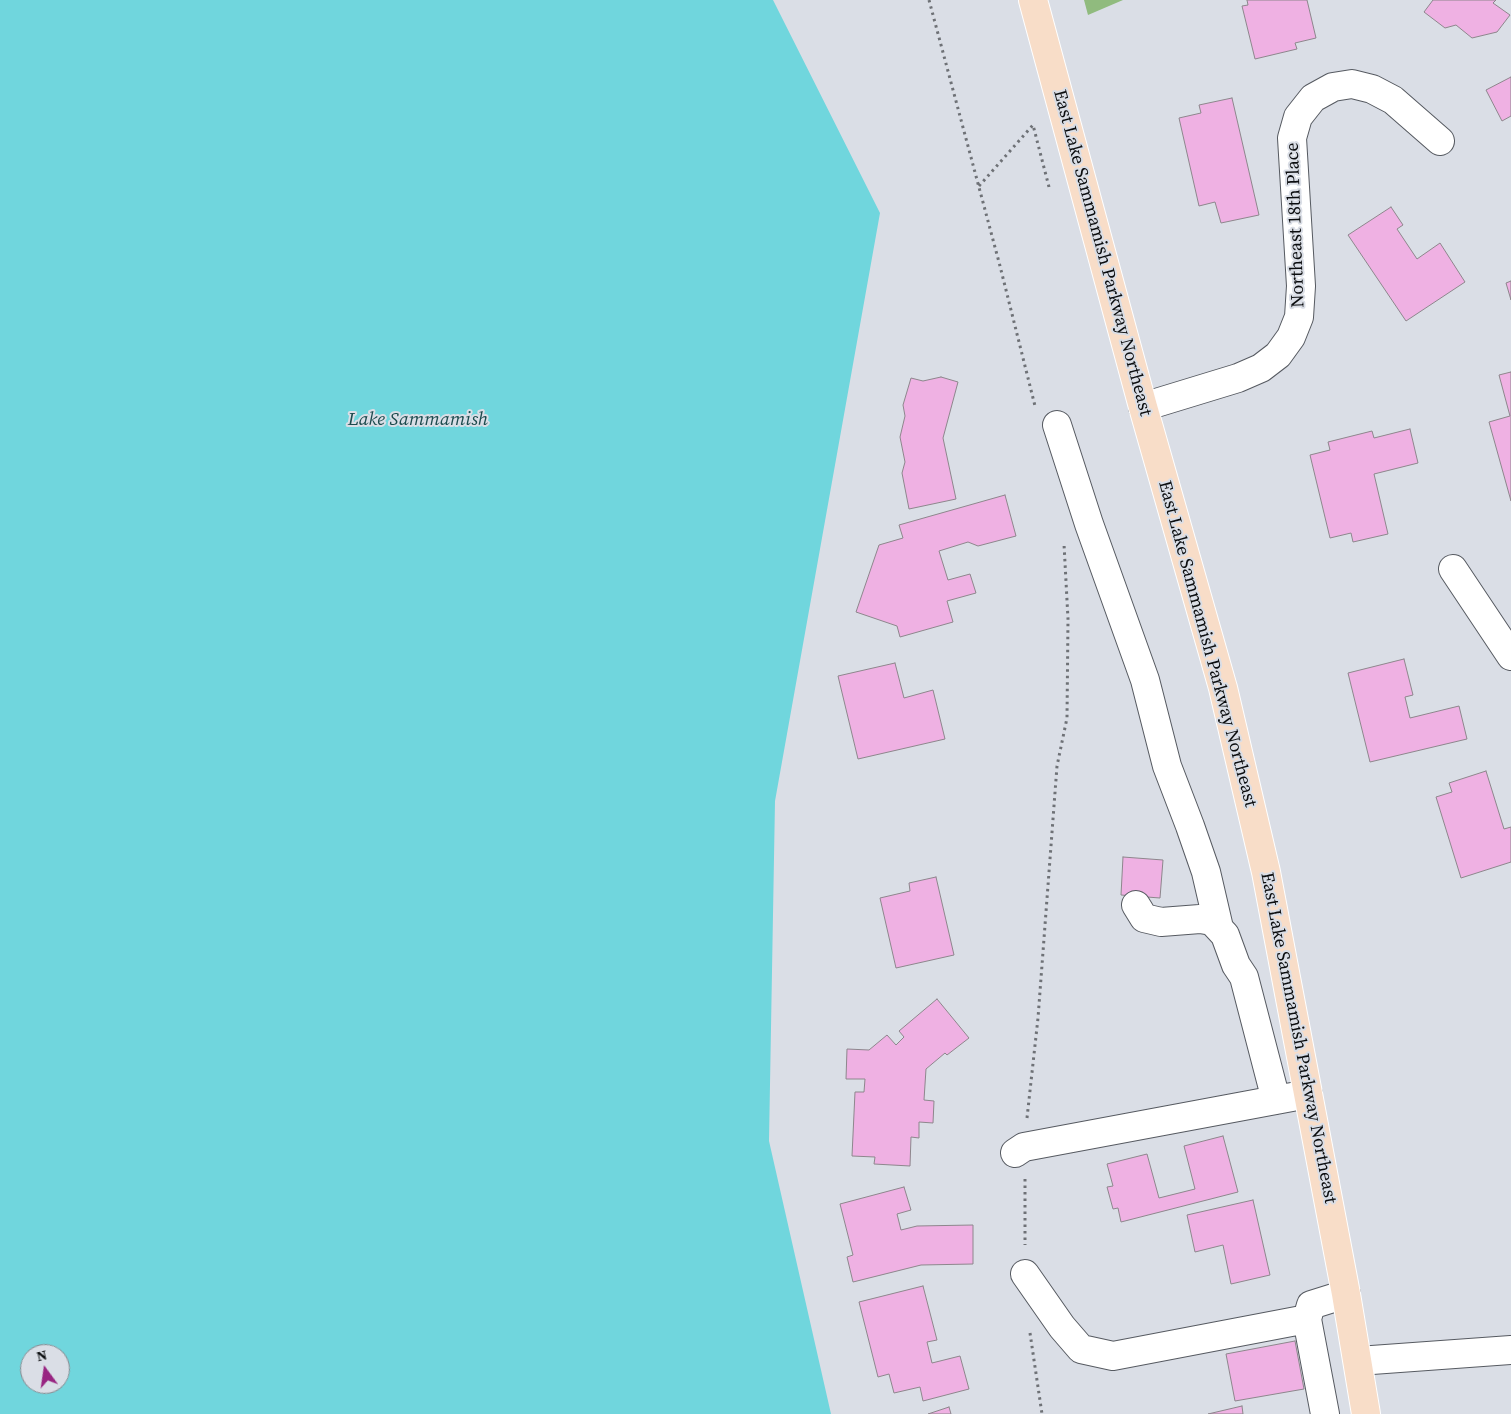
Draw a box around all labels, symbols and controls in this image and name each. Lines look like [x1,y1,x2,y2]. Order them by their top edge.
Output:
street label: East Lake Sammamish Parkway Northeast [1048,88,1156,418]
street label: Northeast 18th Place [1282,142,1310,308]
water label: Lake Sammamish [348,409,488,431]
street label: East Lake Sammamish Parkway Northeast [1153,479,1261,809]
street label: East Lake Sammamish Parkway Northeast [1255,871,1341,1205]
north arrow [20,1344,70,1394]
text: N [34,1344,49,1366]

